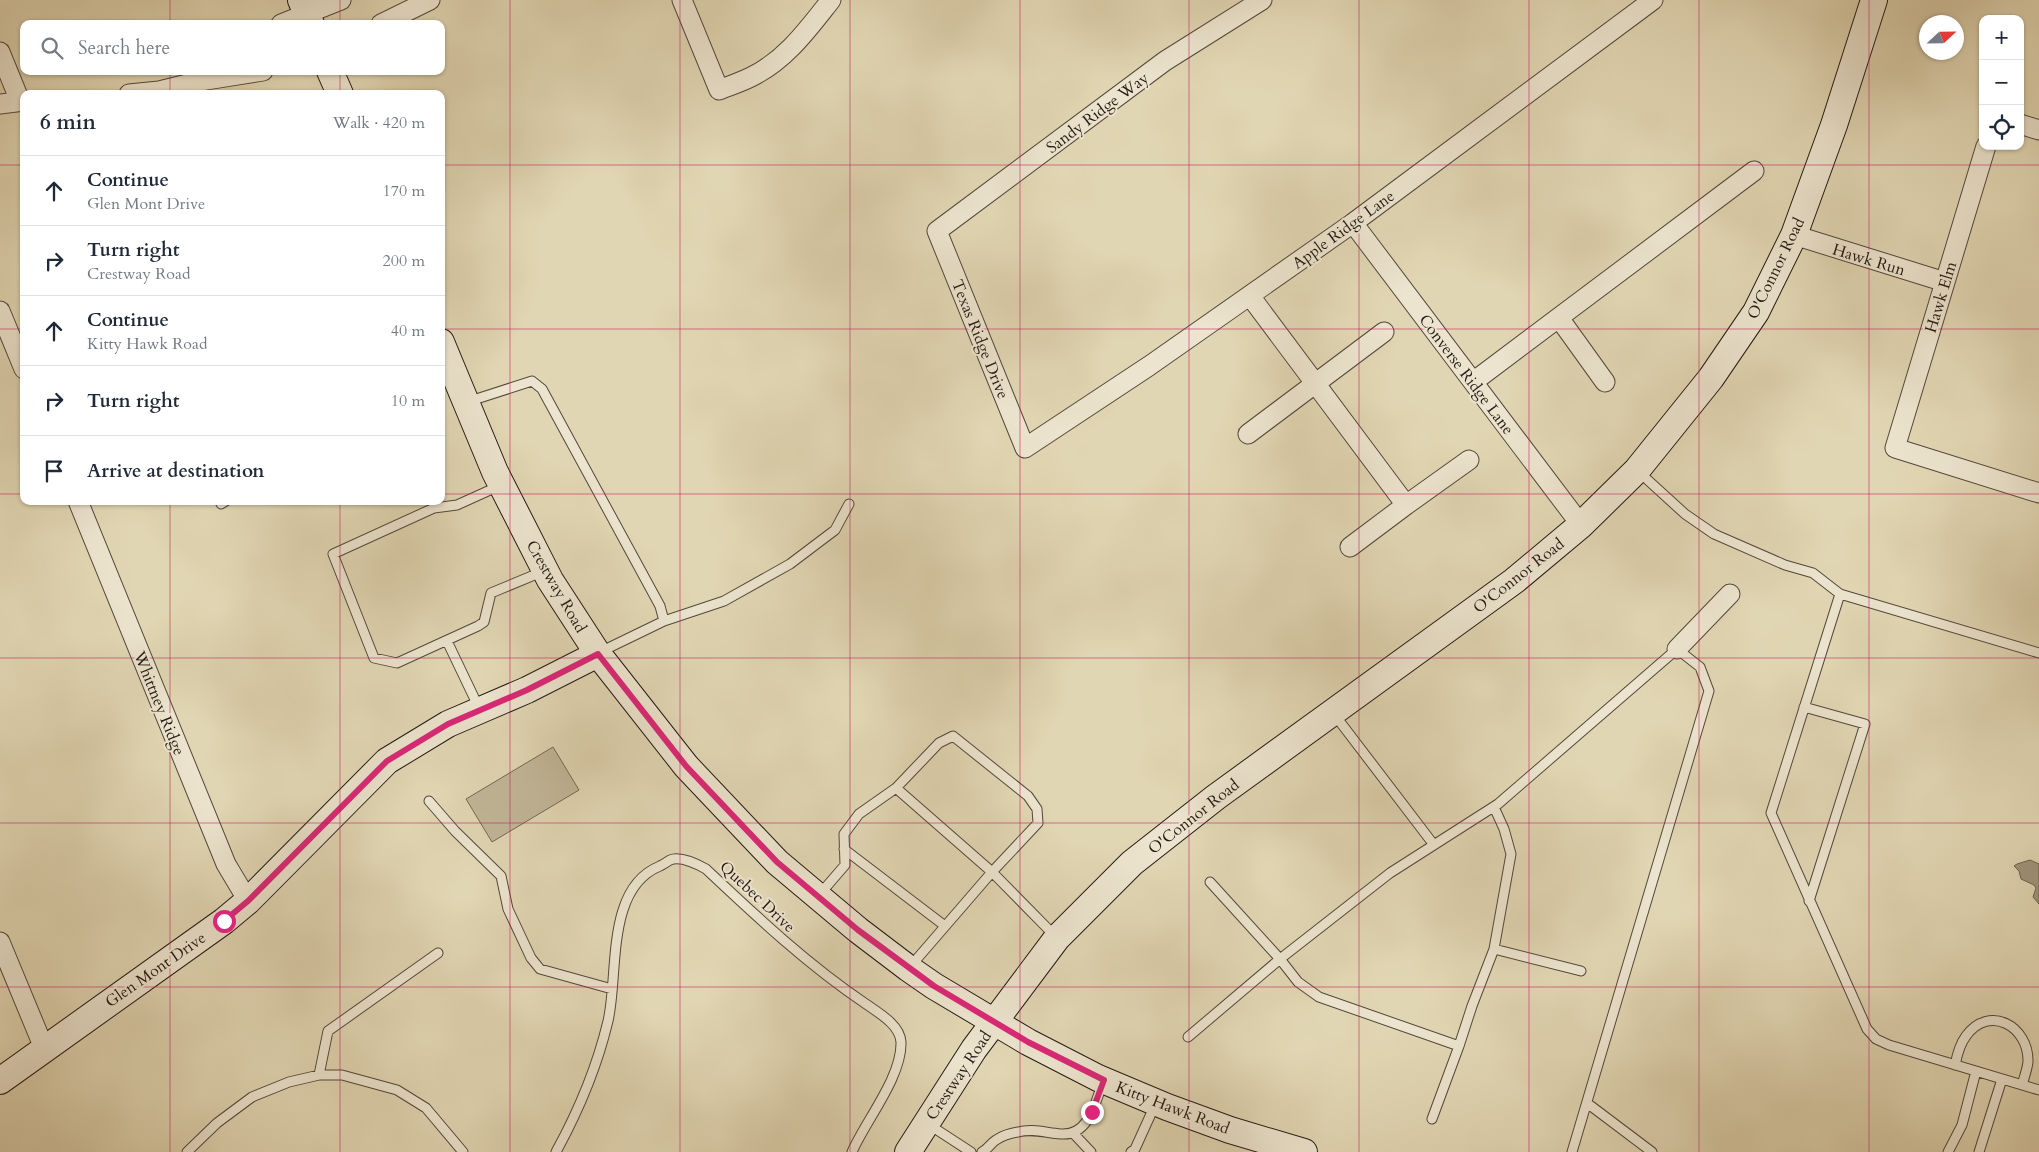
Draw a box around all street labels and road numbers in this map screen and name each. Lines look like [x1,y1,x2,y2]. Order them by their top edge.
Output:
street label: Sandy Ridge Way [1042,67,1154,159]
street label: Apple Ridge Lane [1288,185,1399,274]
street label: O'Connor Road [1742,214,1810,323]
street label: Hawk Run [1830,238,1908,281]
street label: Hawk Elm [1920,259,1962,336]
street label: Texas Ridge Drive [946,276,1014,402]
street label: Converse Ridge Lane [1414,310,1519,439]
street label: O'Connor Road [1468,533,1569,618]
street label: Crestway Road [521,536,592,637]
street label: Whittney Ridge [128,647,190,759]
street label: O'Connor Road [1143,774,1244,859]
street label: Quebec Drive [715,856,800,938]
street label: Glen Mont Drive [101,927,210,1013]
street label: Crestway Road [921,1026,997,1125]
street label: Kitty Hawk Road [1112,1076,1233,1140]

